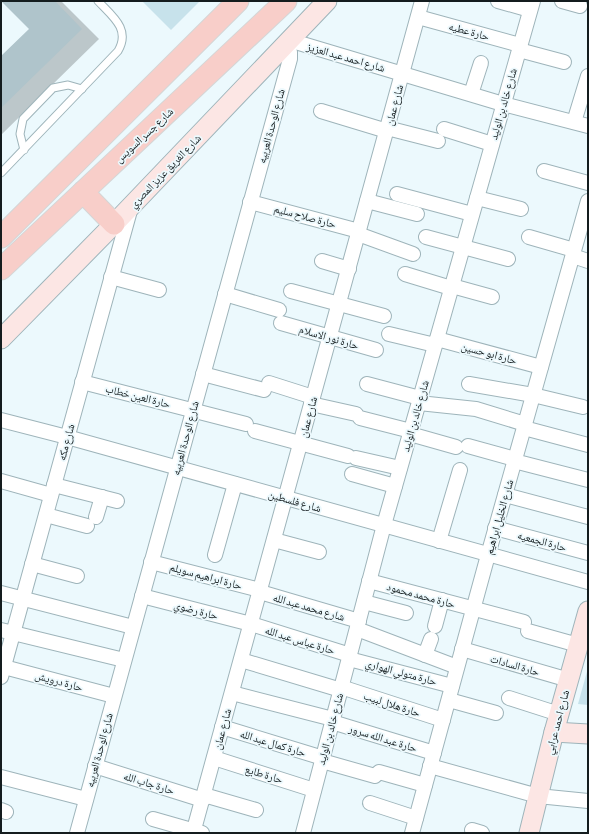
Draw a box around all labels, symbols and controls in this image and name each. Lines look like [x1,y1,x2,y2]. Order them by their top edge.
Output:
street label: حارة عطيه [447,20,491,42]
street label: شارع احمد عبد العزيز [304,40,387,75]
street label: شارع خالد بن الوليد [487,67,520,141]
street label: شارع عمان [383,83,406,127]
street label: شارع الوحدة العربيه [255,87,288,165]
street label: شارع جسر السويس [112,105,176,166]
street label: شارع الفريق عزيز المصري [127,132,205,212]
street label: حارة صلاح سليم [272,202,337,232]
street label: حارة نور الاسلام [297,323,360,352]
street label: حارة ابو حسين [460,340,518,367]
street label: شارع خالد بن الوليد [399,379,432,453]
street label: حارة العين خطاب [104,382,172,411]
street label: شارع عمان [297,395,320,439]
street label: شارع الوحدة العربيه [169,399,202,477]
street label: شارع مكه [55,422,78,462]
street label: شارع الخليل ابراهيم [483,478,517,556]
street label: شارع فلسطين [267,488,323,515]
street label: حارة الجمعيه [516,529,568,553]
street label: حارة ابراهيم سويلم [168,561,243,593]
street label: حارة محمد محمود [386,580,456,610]
street label: شارع محمد عبد الله [271,591,346,624]
street label: حارة رضوي [172,598,219,624]
street label: حارة عباس عبد الله [263,624,336,657]
street label: حارة السادات [489,652,541,678]
street label: حارة متولي الهواري [363,657,438,690]
street label: حارة درويش [34,669,84,694]
street label: شارع احمد عرابي [543,688,574,756]
street label: حارة هلال لبيب [362,689,422,720]
street label: شارع خالد بن الوليد [315,692,346,766]
street label: شارع عمان [211,707,234,751]
street label: شارع الوحدة العربيه [83,711,116,789]
street label: حارة عبد الله سرور [346,722,419,754]
street label: حارة كمال عبد الله [238,727,307,760]
street label: حارة طايع [243,763,284,786]
street label: حارة جاب الله [122,770,176,797]

